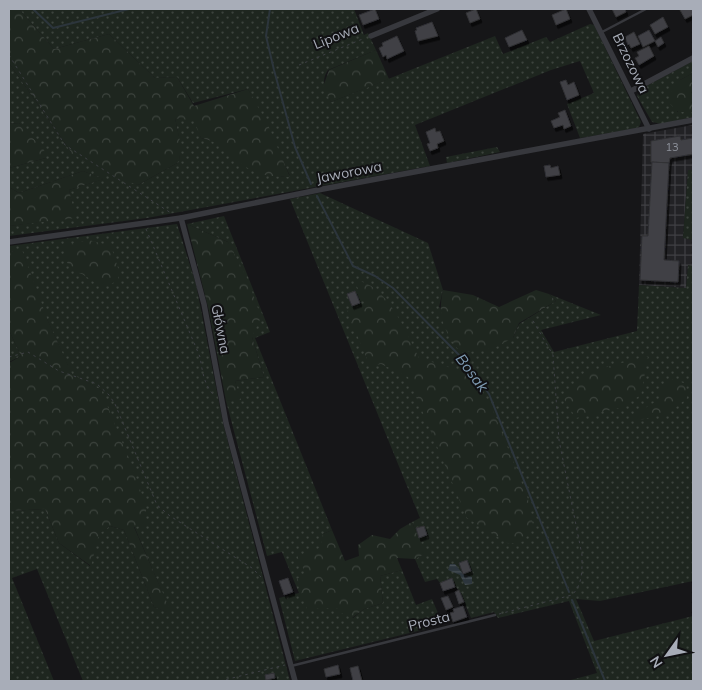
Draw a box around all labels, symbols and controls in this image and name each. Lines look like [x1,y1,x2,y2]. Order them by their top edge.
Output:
street label: Lipowa [311,19,361,53]
street label: Brzozowa [609,30,653,96]
house number: 13 [665,140,679,154]
street label: Jaworowa [315,157,383,187]
street label: Główna [207,303,235,355]
water label: Bosak [452,350,494,397]
street label: Prosta [406,607,452,635]
north arrow [642,630,692,680]
text: N [646,653,667,671]

